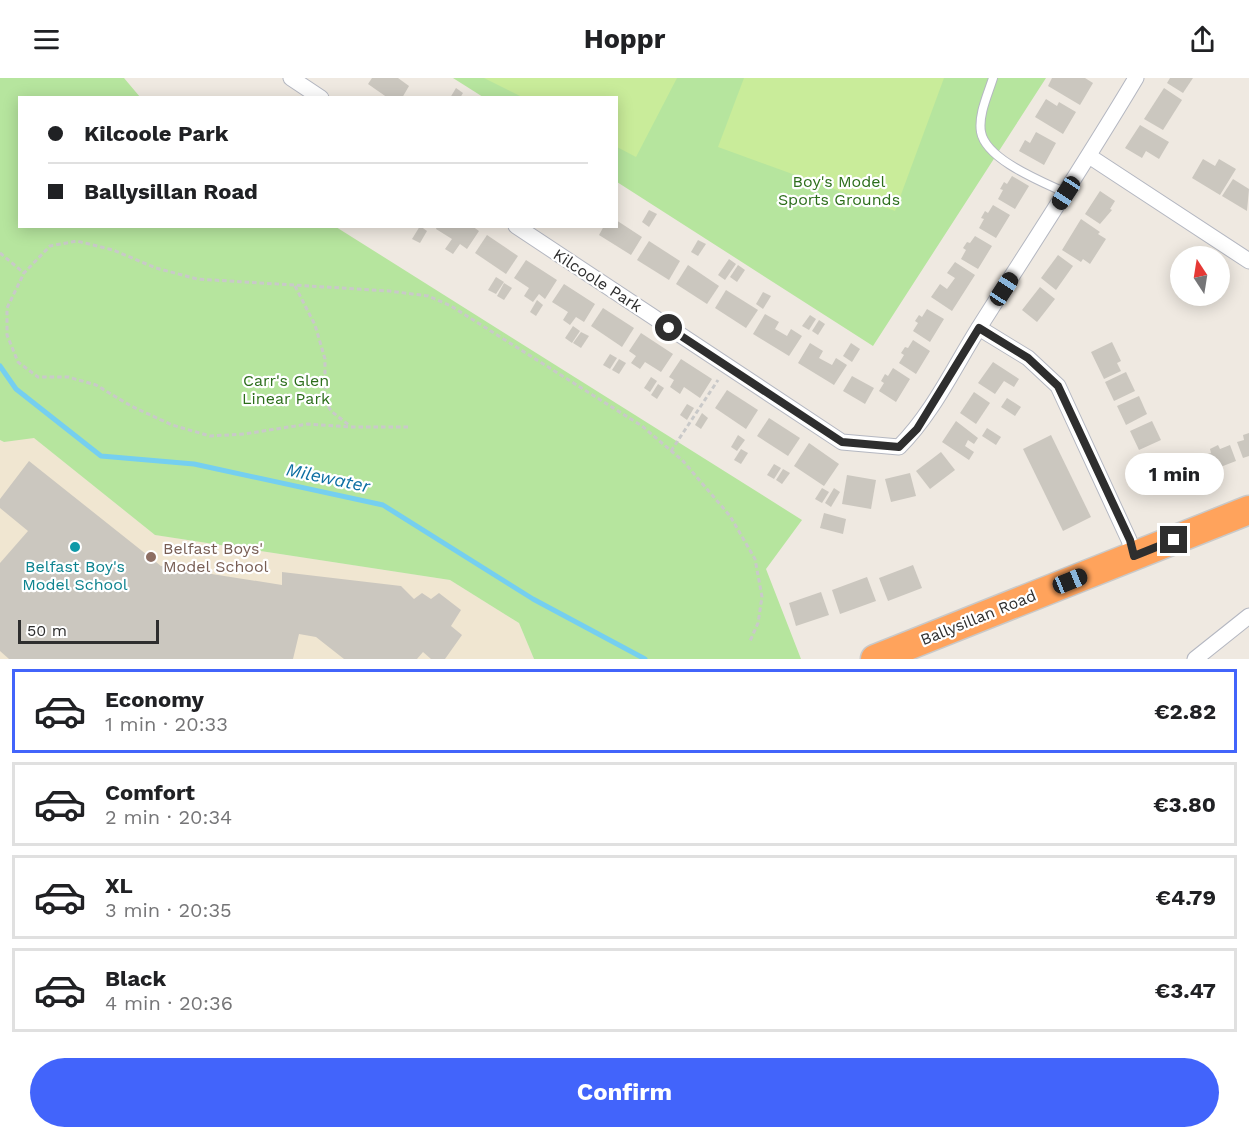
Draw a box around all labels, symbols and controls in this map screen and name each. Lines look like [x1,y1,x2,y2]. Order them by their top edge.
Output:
icon: menu [30,23,63,56]
text: Hoppr [584,23,665,55]
icon: share [1186,23,1219,56]
text: Kilcoole Park [84,121,228,146]
park label: Boy's Model Sports Grounds [778,172,900,209]
car [1049,173,1083,213]
text: Ballysillan Road [84,179,258,204]
street label: Kilcoole Park [550,245,646,316]
north arrow [1170,246,1230,306]
map controls [1170,246,1230,306]
car [987,269,1021,309]
route start [655,314,682,341]
park label: Carr's Glen Linear Park [242,371,330,408]
callout: 1 min [1124,453,1224,495]
water label: Milewater [284,458,373,497]
text: 1 min [1149,462,1200,486]
route end [1160,526,1187,553]
place label: Belfast Boys' Model School [163,539,269,576]
marker: Belfast Boy's Model School [68,540,82,554]
marker: Belfast Boys' Model School [144,550,158,564]
place label: Belfast Boy's Model School [22,557,128,594]
car [1050,566,1090,596]
street label: Ballysillan Road [918,586,1039,649]
scale bar [18,617,159,644]
text: 50 m [27,621,67,640]
icon: car [33,684,87,738]
text: Economy [105,687,204,712]
text: €2.82 [1154,699,1216,724]
text: 1 min · 20:33 [105,712,228,736]
icon: car [33,777,87,831]
text: Comfort [105,780,195,805]
text: €3.80 [1153,792,1216,817]
text: 2 min · 20:34 [105,805,232,829]
icon: car [33,870,87,924]
text: XL [105,873,133,898]
text: €4.79 [1156,885,1216,910]
text: 3 min · 20:35 [105,898,232,922]
icon: car [33,963,87,1017]
text: Black [105,966,166,991]
text: €3.47 [1155,978,1216,1003]
text: 4 min · 20:36 [105,991,233,1015]
button: Confirm [30,1058,1219,1127]

